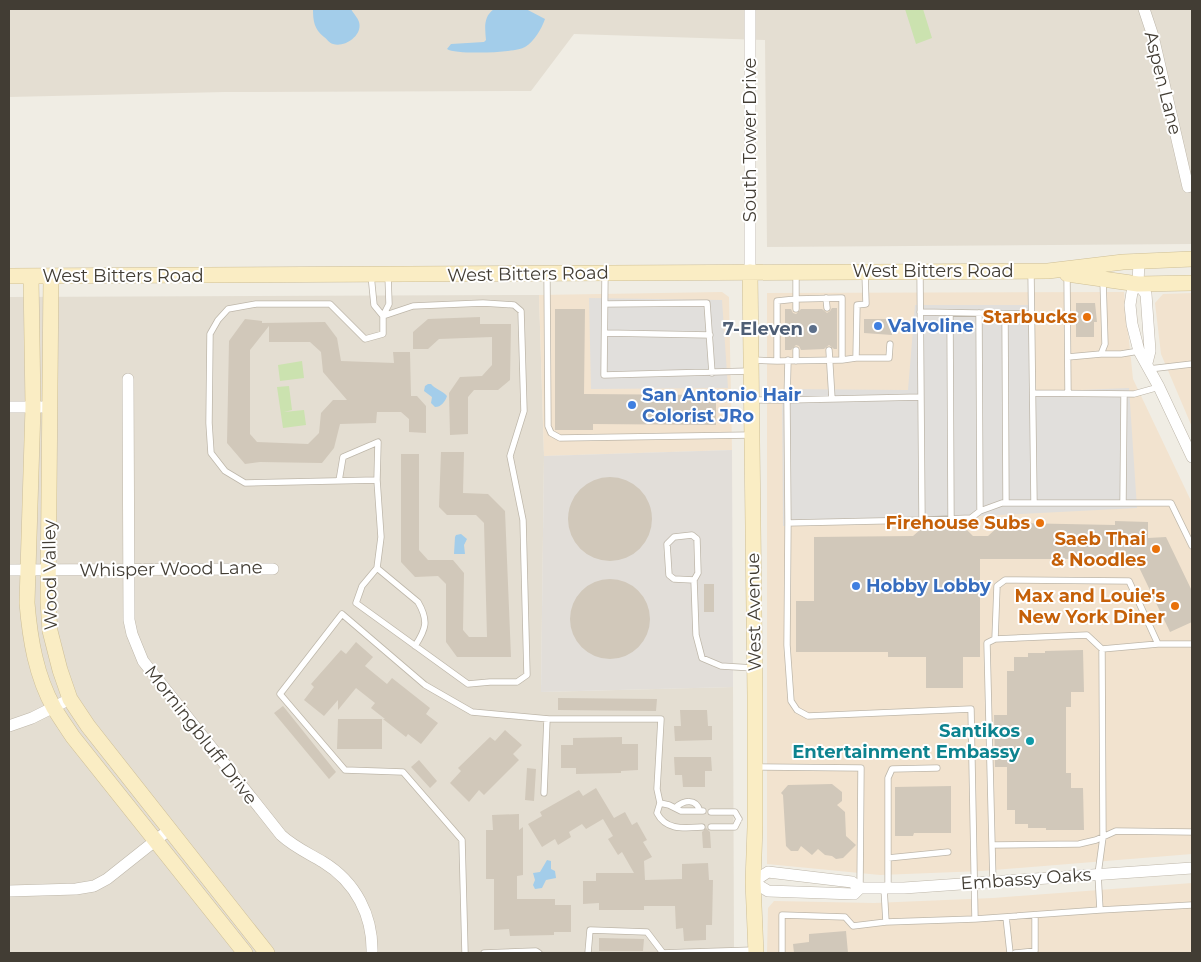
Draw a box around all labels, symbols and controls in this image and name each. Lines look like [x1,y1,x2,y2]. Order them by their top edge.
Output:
street label: Aspen Lane [1140,29,1187,137]
street label: South Tower Drive [739,58,761,222]
street label: West Bitters Road [852,260,1014,282]
street label: West Bitters Road [447,262,609,286]
street label: West Bitters Road [42,265,204,287]
place label: Starbucks [983,306,1077,328]
marker: Starbucks [1081,311,1093,323]
place label: Valvoline [887,315,974,337]
place label: 7-Eleven [723,318,803,340]
marker: Valvoline [872,320,884,332]
marker: 7-Eleven [807,323,819,335]
place label: San Antonio Hair Colorist JRo [642,384,801,427]
marker: San Antonio Hair Colorist JRo [626,399,638,411]
place label: Firehouse Subs [886,512,1030,534]
marker: Firehouse Subs [1034,517,1046,529]
street label: Wood Valley [38,519,62,631]
place label: Saeb Thai & Noodles [1051,528,1146,571]
marker: Saeb Thai & Noodles [1150,543,1162,555]
street label: West Avenue [742,552,766,671]
street label: Whisper Wood Lane [79,556,263,582]
place label: Hobby Lobby [866,575,991,597]
marker: Hobby Lobby [850,580,862,592]
place label: Max and Louie's New York Diner [1015,585,1165,628]
marker: Max and Louie's New York Diner [1169,600,1181,612]
street label: Morningbluff Drive [140,661,262,809]
place label: Santikos Entertainment Embassy [792,720,1020,763]
marker: Santikos Entertainment Embassy [1024,735,1036,747]
street label: Embassy Oaks [960,863,1092,895]

